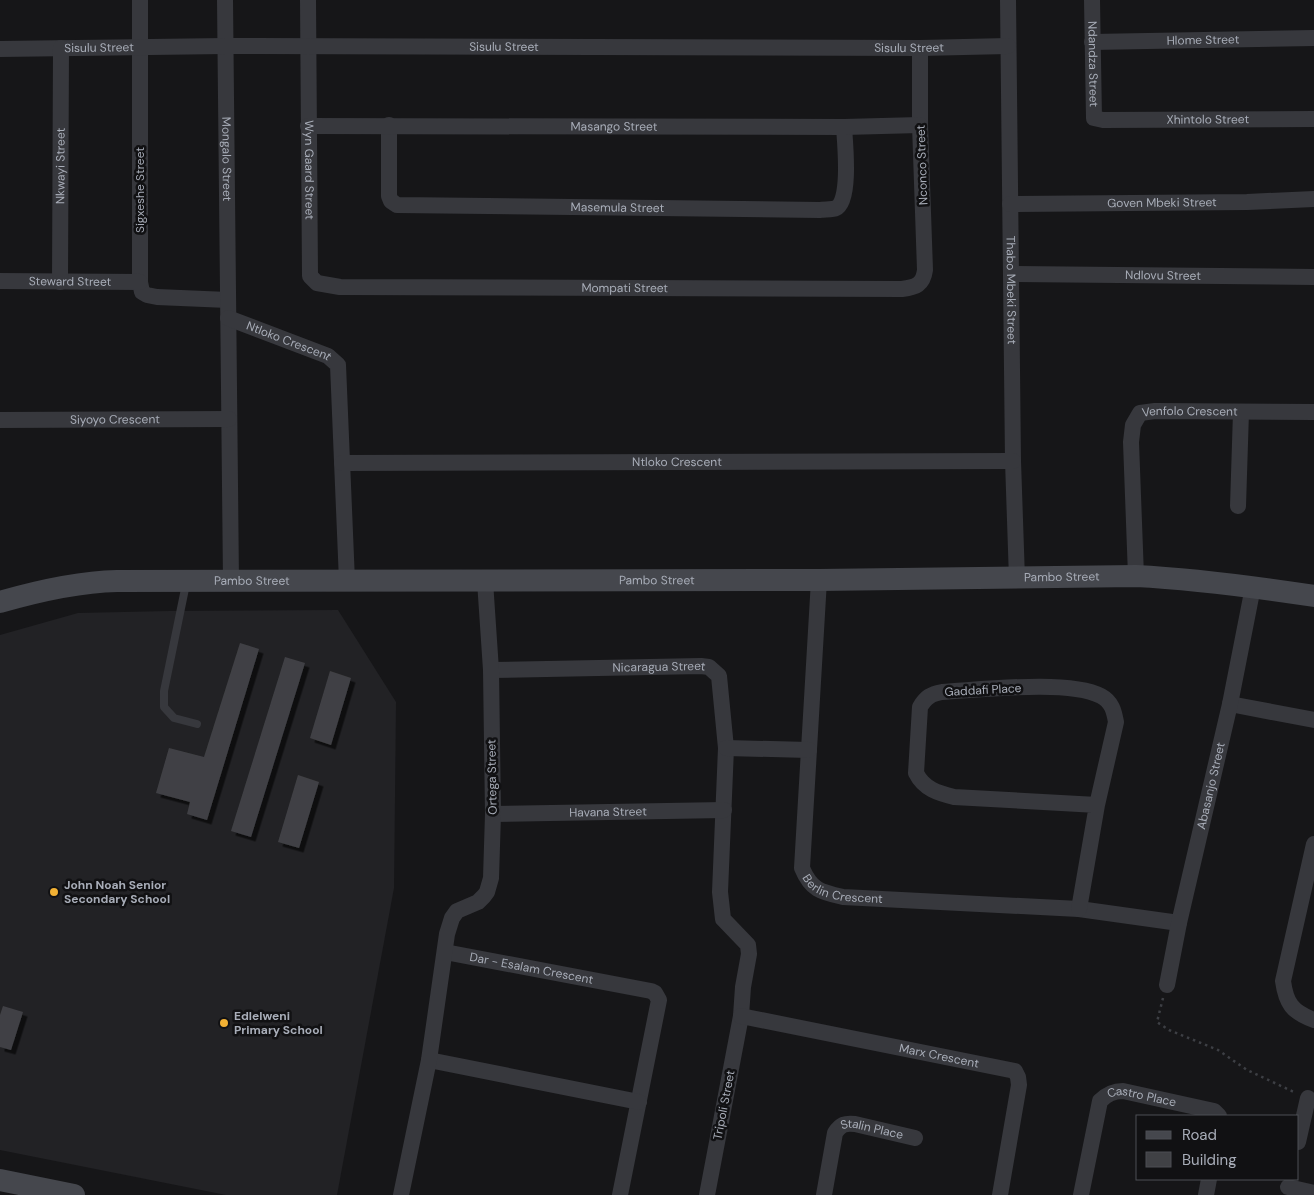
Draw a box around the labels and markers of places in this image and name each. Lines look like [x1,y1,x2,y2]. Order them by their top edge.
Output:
place label: John Noah Senior Secondary School [64,877,170,907]
marker: John Noah Senior Secondary School [48,886,60,898]
place label: Edlelweni Primary School [234,1008,323,1038]
marker: Edlelweni Primary School [218,1017,230,1029]

